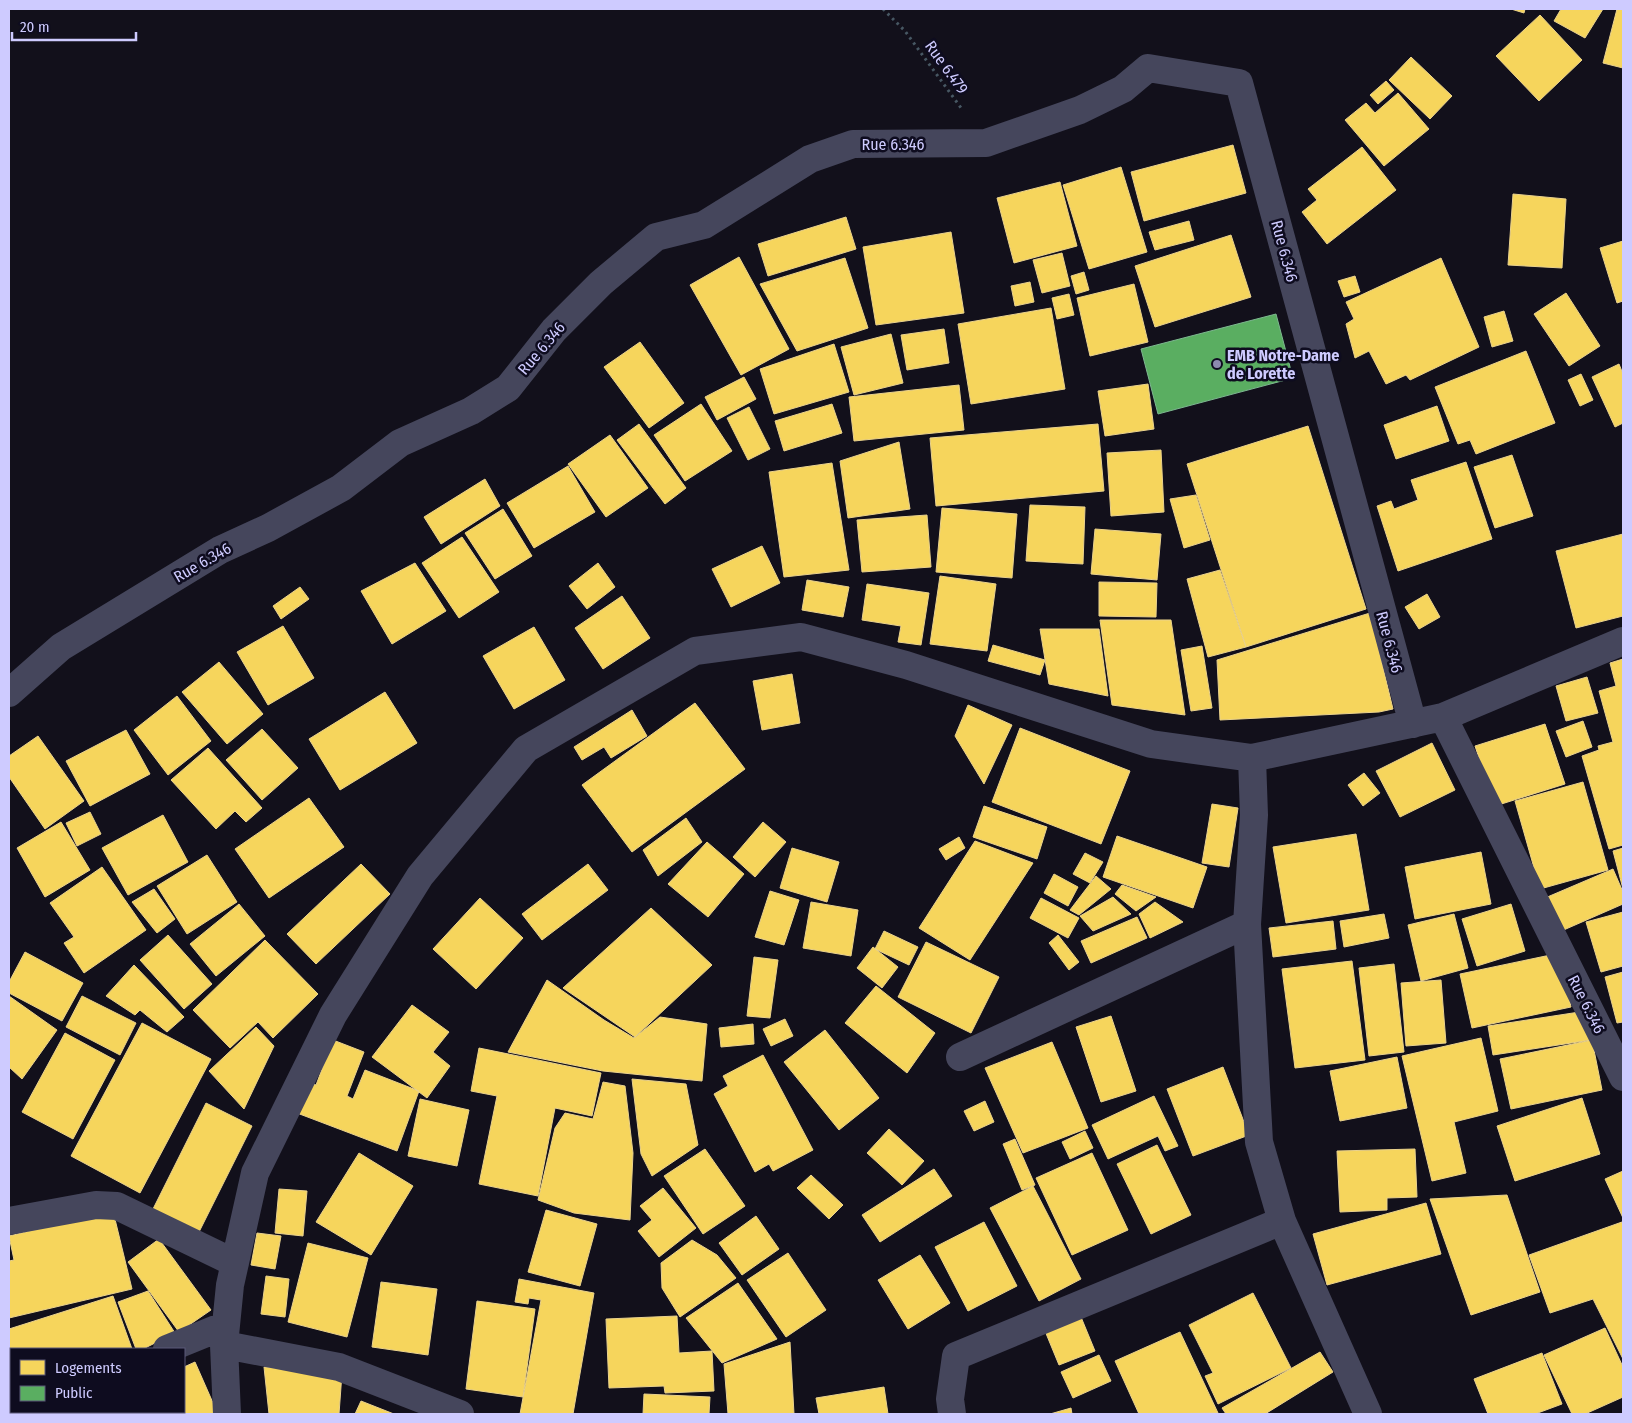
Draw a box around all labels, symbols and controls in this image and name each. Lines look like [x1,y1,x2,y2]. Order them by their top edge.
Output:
scale bar [12,10,136,42]
text: 20 m [20,18,50,36]
street label: Rue 6.479 [921,37,972,98]
street label: Rue 6.346 [861,135,925,154]
street label: Rue 6.346 [1267,218,1302,284]
street label: Rue 6.346 [514,318,569,379]
place label: EMB Notre-Dame de Lorette [1227,346,1339,383]
marker: EMB Notre-Dame de Lorette [1211,358,1223,370]
street label: Rue 6.346 [170,538,234,586]
street label: Rue 6.346 [1372,609,1407,675]
street label: Rue 6.346 [1564,972,1609,1037]
legend [10,1348,185,1413]
text: Logements [55,1359,122,1377]
text: Public [55,1384,93,1402]

